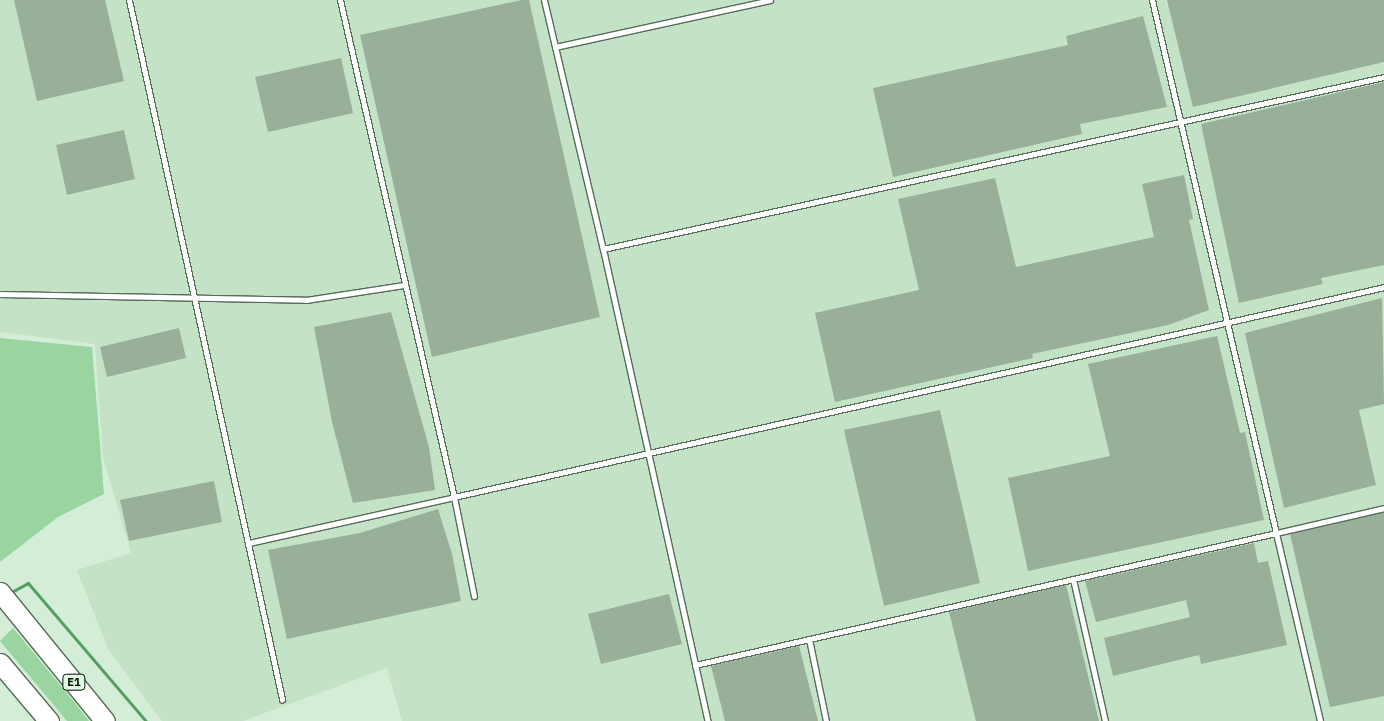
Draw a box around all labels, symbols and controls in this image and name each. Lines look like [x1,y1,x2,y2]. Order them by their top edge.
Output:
road number: E1 [62,674,86,690]

